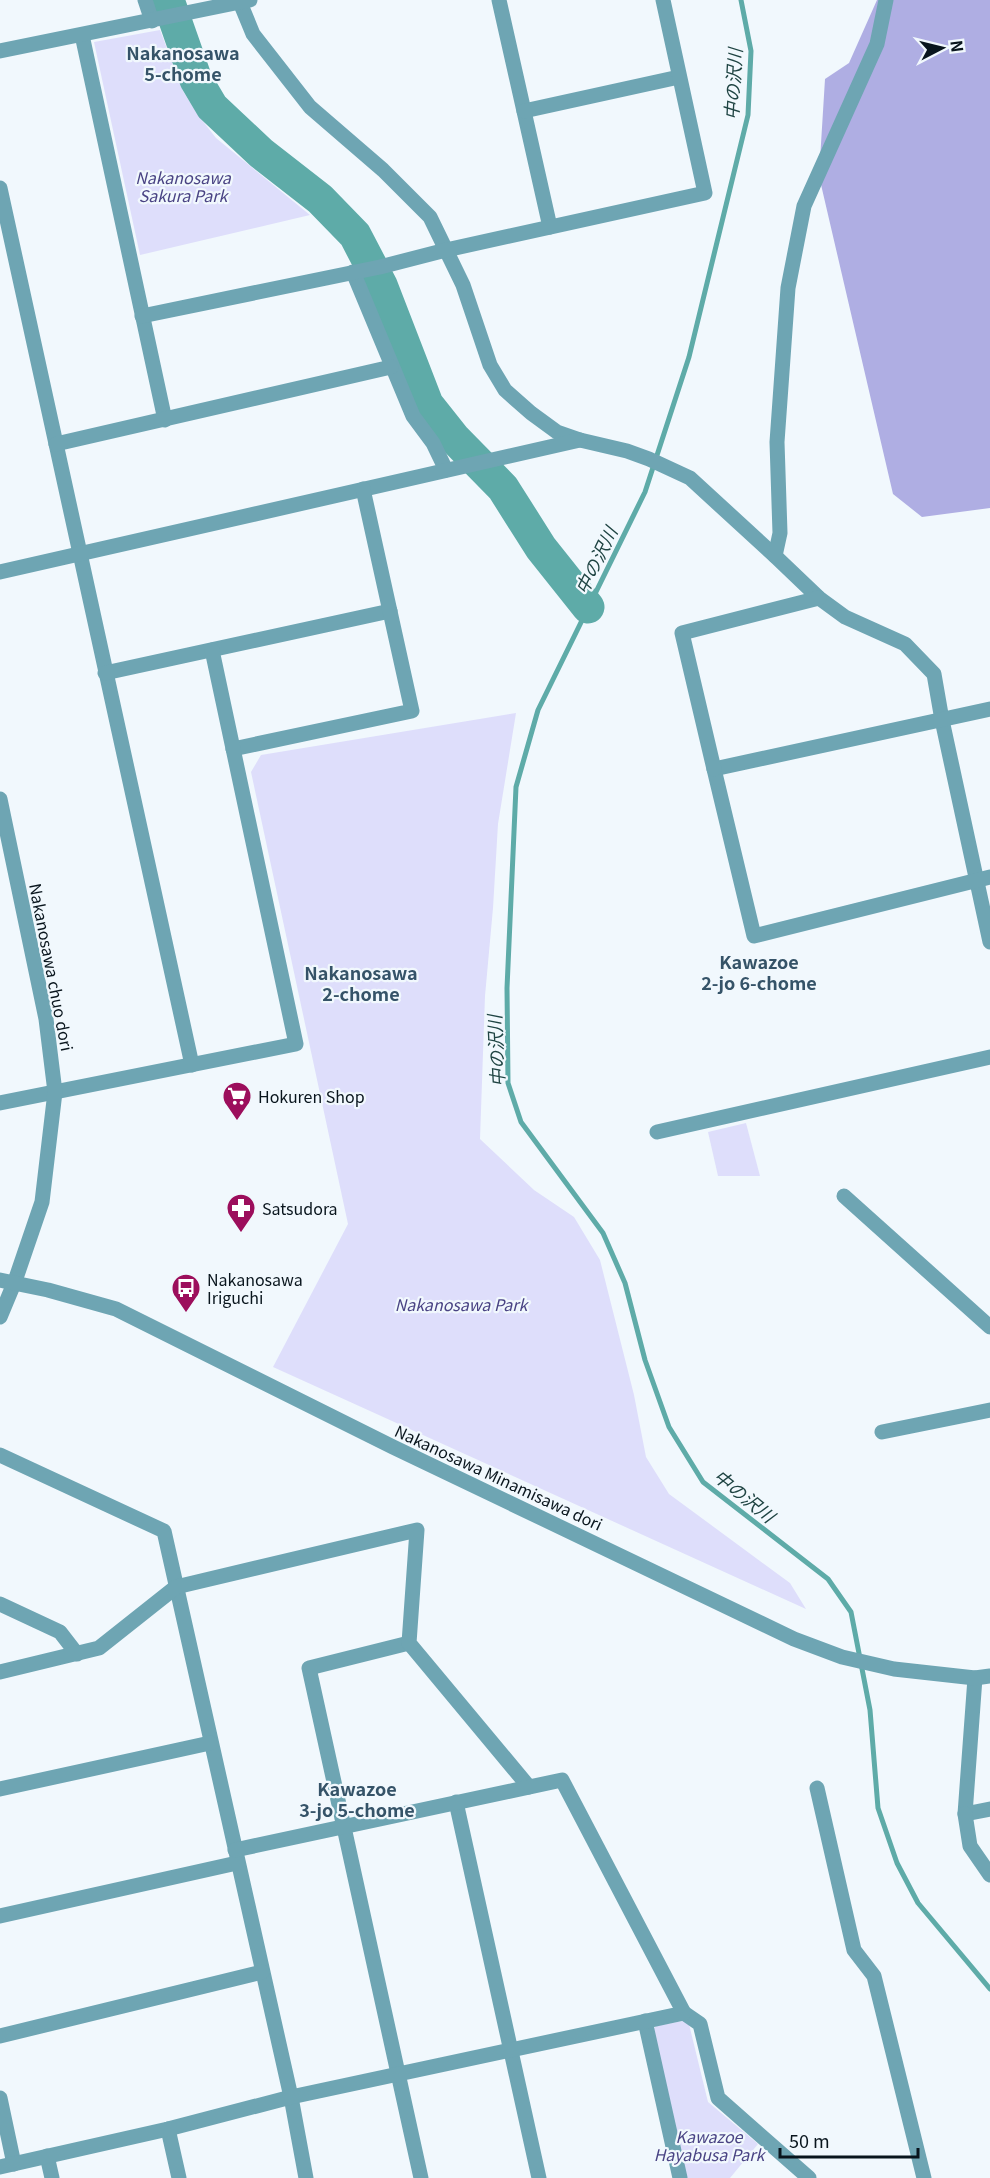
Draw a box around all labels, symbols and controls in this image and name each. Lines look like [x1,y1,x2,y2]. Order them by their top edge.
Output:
north arrow [912,18,972,78]
district label: Nakanosawa 5-chome [126,39,240,86]
text: N [945,39,971,53]
water label: 中の沢川 [717,45,747,121]
park label: Nakanosawa Sakura Park [135,165,232,207]
water label: 中の沢川 [568,520,623,598]
street label: Nakanosawa chuo dori [24,881,80,1053]
district label: Kawazoe 2-jo 6-chome [701,948,817,995]
district label: Nakanosawa 2-chome [304,959,418,1006]
water label: 中の沢川 [480,1012,510,1088]
supermarket icon: Hokuren Shop [221,1080,253,1122]
place label: Hokuren Shop [258,1084,365,1108]
pharmacy icon: Satsudora [225,1192,257,1234]
place label: Satsudora [262,1196,338,1220]
place label: Nakanosawa Iriguchi [207,1267,303,1309]
bus stop icon: Nakanosawa Iriguchi [170,1272,202,1314]
park label: Nakanosawa Park [395,1292,529,1316]
street label: Nakanosawa Minamisawa dori [391,1418,607,1536]
water label: 中の沢川 [709,1462,783,1529]
district label: Kawazoe 3-jo 5-chome [299,1775,415,1822]
scale bar [780,2121,918,2159]
park label: Kawazoe Hayabusa Park [654,2124,766,2166]
text: 50 m [789,2127,830,2153]

